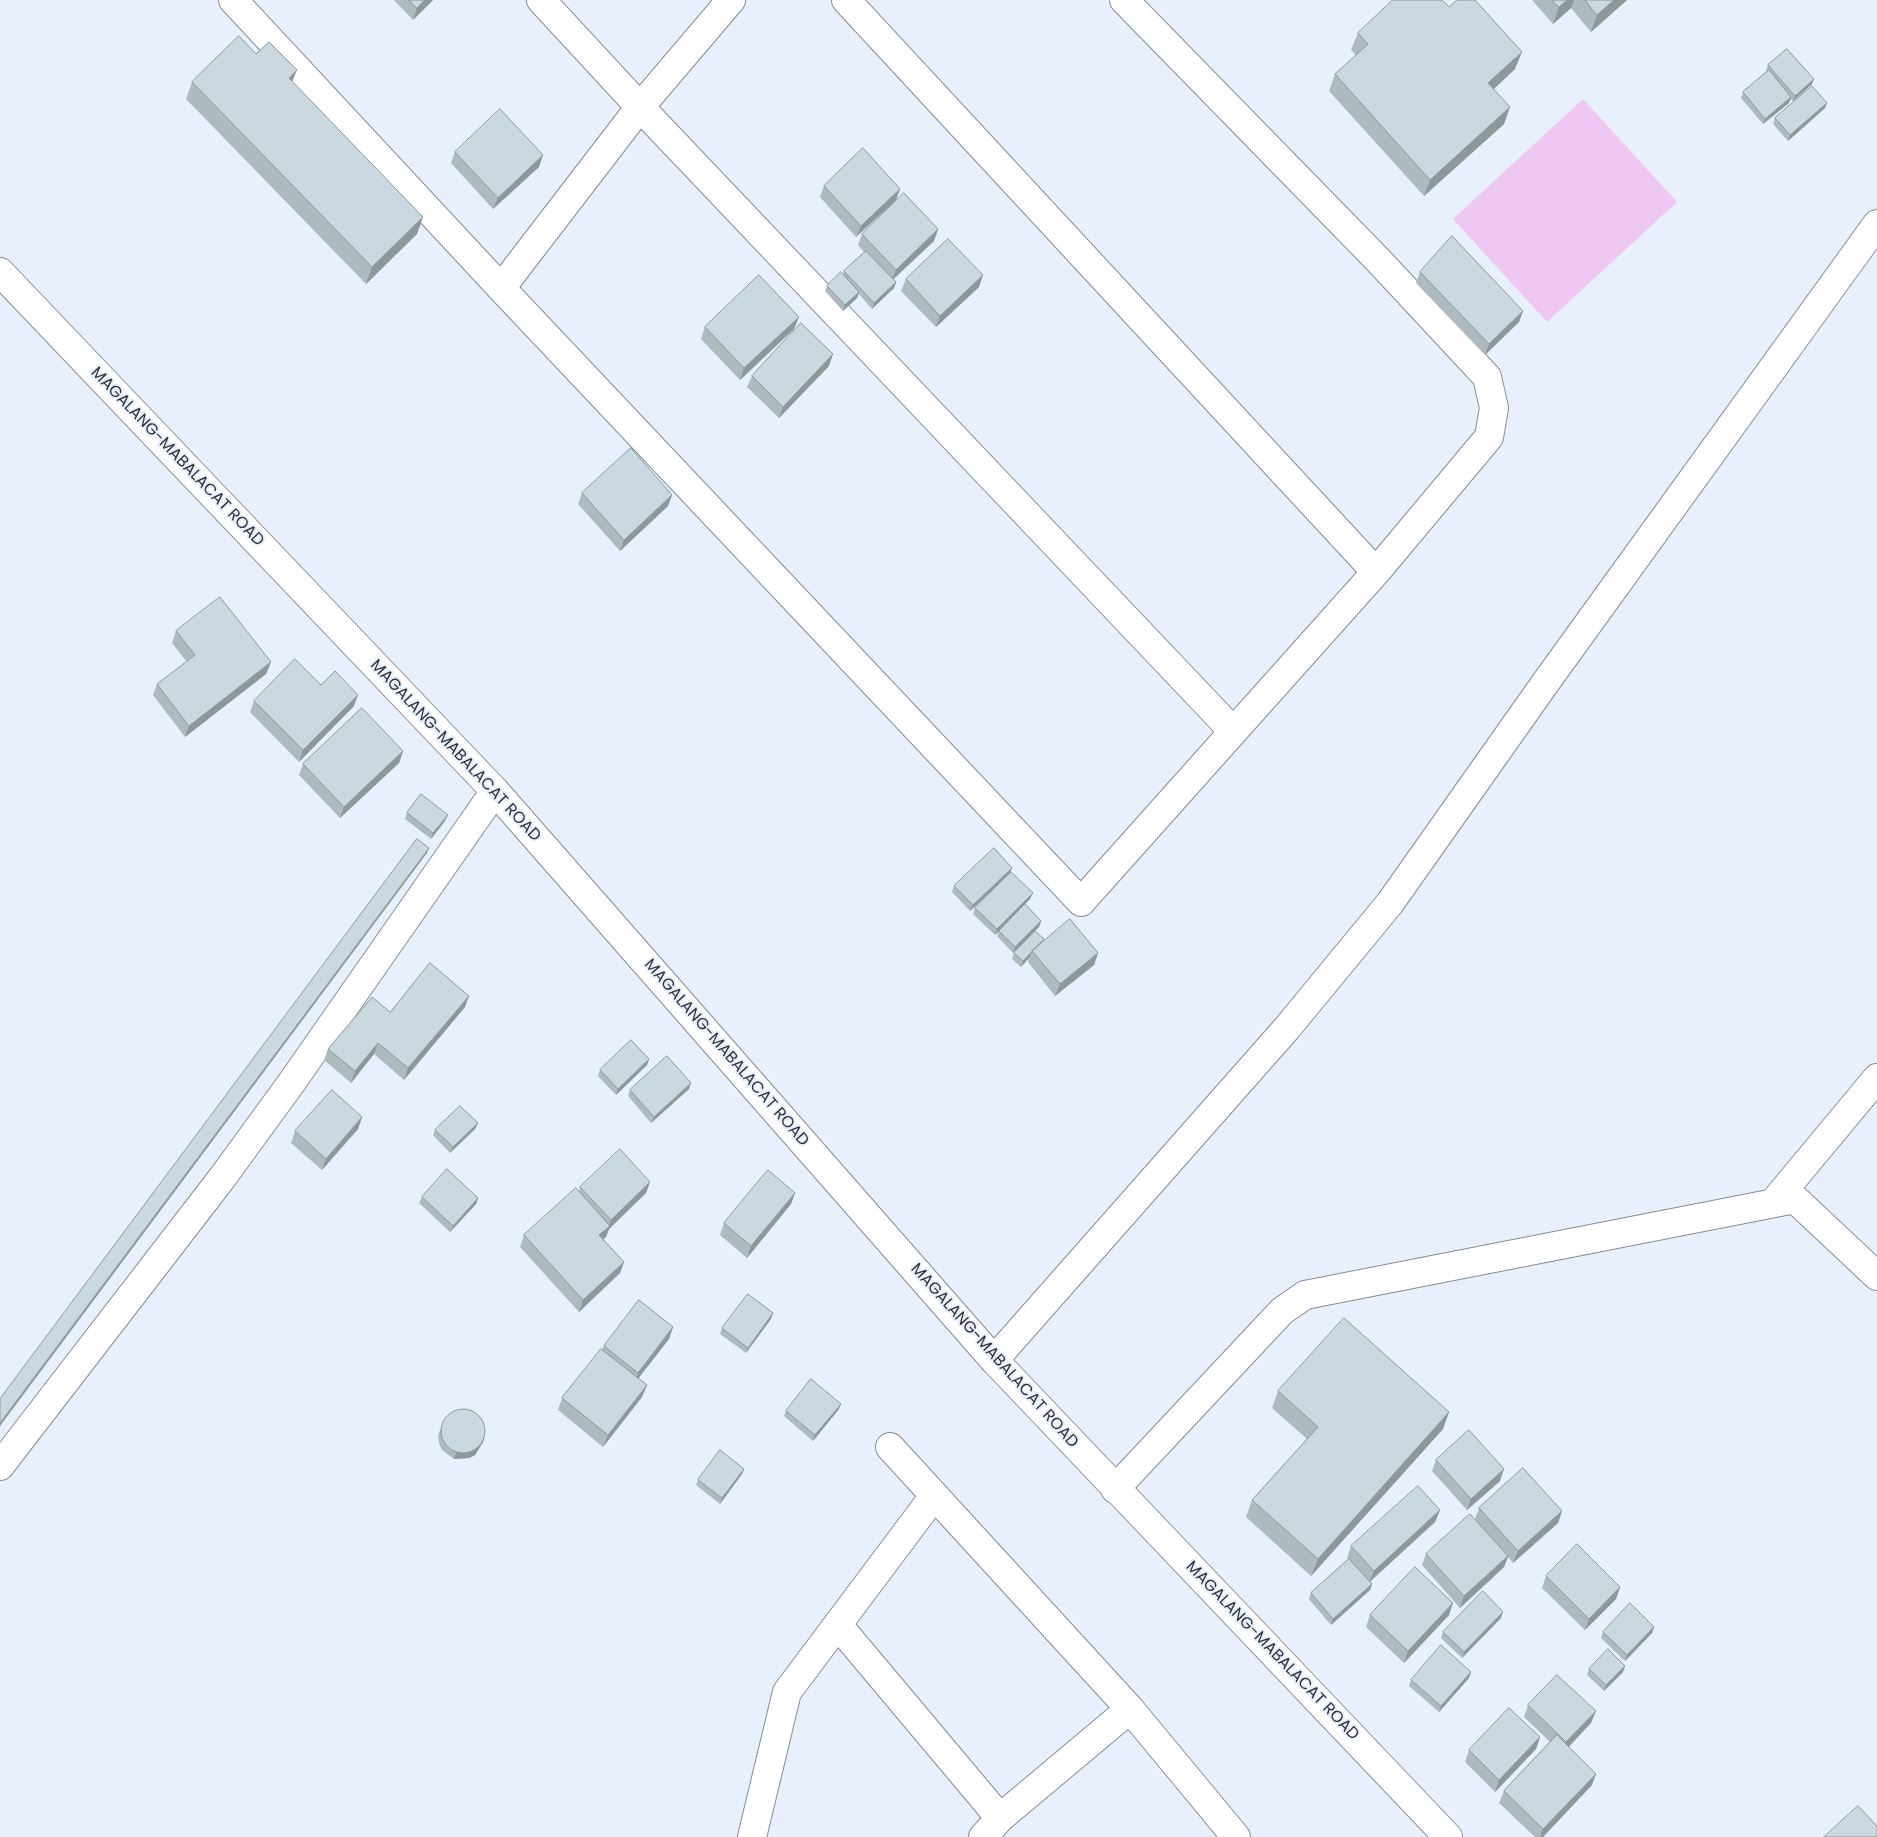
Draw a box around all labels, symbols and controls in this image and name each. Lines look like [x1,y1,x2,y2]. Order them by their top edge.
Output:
street label: MAGALANG-MABALACAT ROAD [86,364,268,550]
street label: MAGALANG-MABALACAT ROAD [366,656,544,846]
street label: MAGALANG-MABALACAT ROAD [640,956,812,1150]
street label: MAGALANG-MABALACAT ROAD [906,1260,1082,1452]
street label: MAGALANG-MABALACAT ROAD [1181,1558,1363,1744]

